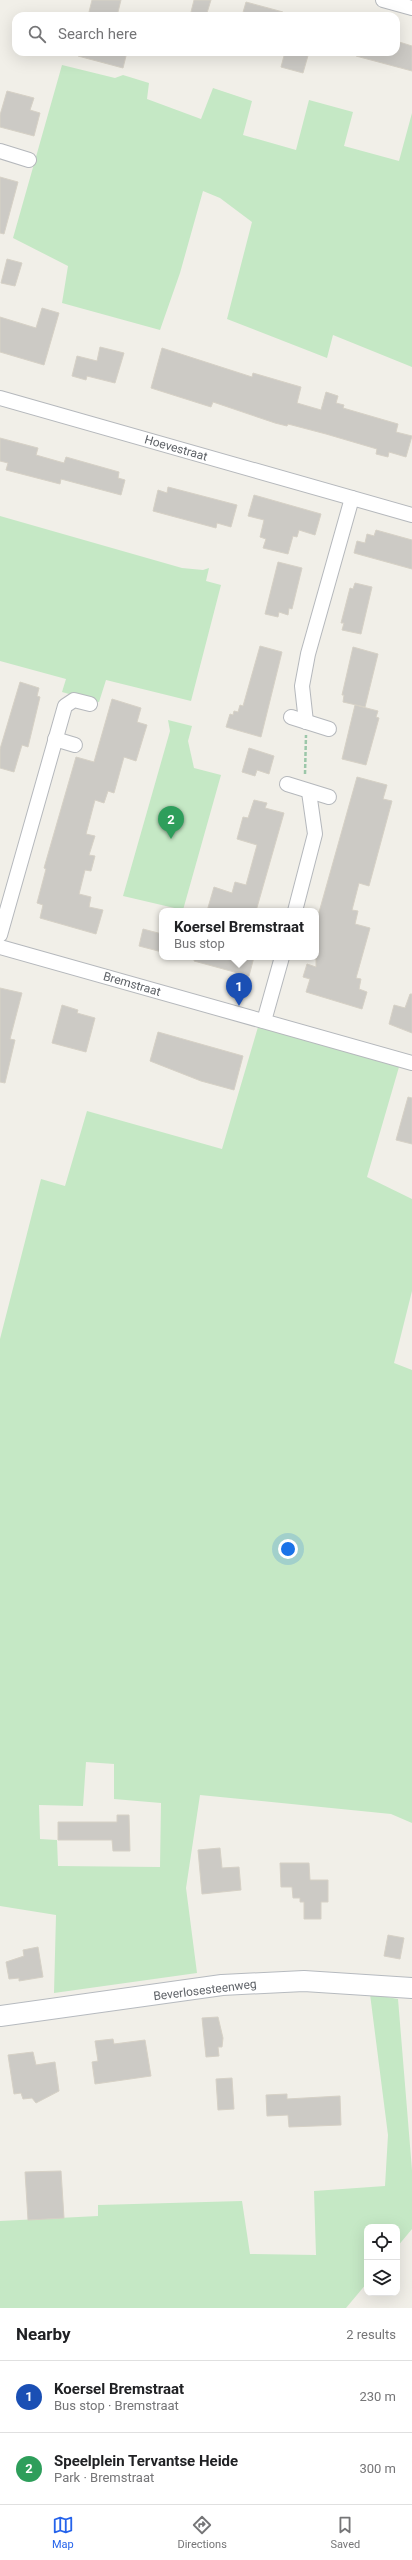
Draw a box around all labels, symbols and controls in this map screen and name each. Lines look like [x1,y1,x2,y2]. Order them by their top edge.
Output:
search box [12,12,400,56]
icon: search [26,23,48,45]
text: Search here [58,25,137,43]
street label: Hoevestraat [143,432,209,464]
pin: 2 [158,806,184,839]
popup [159,908,319,960]
text: Koersel Bremstraat [174,918,304,936]
text: Bus stop [174,936,225,951]
street label: Bremstraat [102,969,162,999]
pin: 1 [226,973,252,1006]
your location [278,1539,298,1559]
street label: Beverlosesteenweg [153,1977,257,2003]
map controls [364,2224,400,2296]
button: locate [364,2224,400,2260]
button: layers [364,2260,400,2296]
text: Nearby [16,2324,71,2344]
text: 2 results [346,2327,396,2342]
text: Koersel Bremstraat [54,2380,184,2398]
text: 1 [25,2389,33,2404]
text: 230 m [359,2389,396,2404]
text: Bus stop · Bremstraat [54,2398,179,2413]
text: Speelplein Tervantse Heide [54,2452,238,2470]
text: 2 [25,2461,33,2476]
text: 300 m [359,2461,396,2476]
text: Park · Bremstraat [54,2470,154,2485]
tab: Map [52,2514,74,2551]
tab: Directions [177,2514,227,2551]
tab: Saved [330,2514,360,2551]

